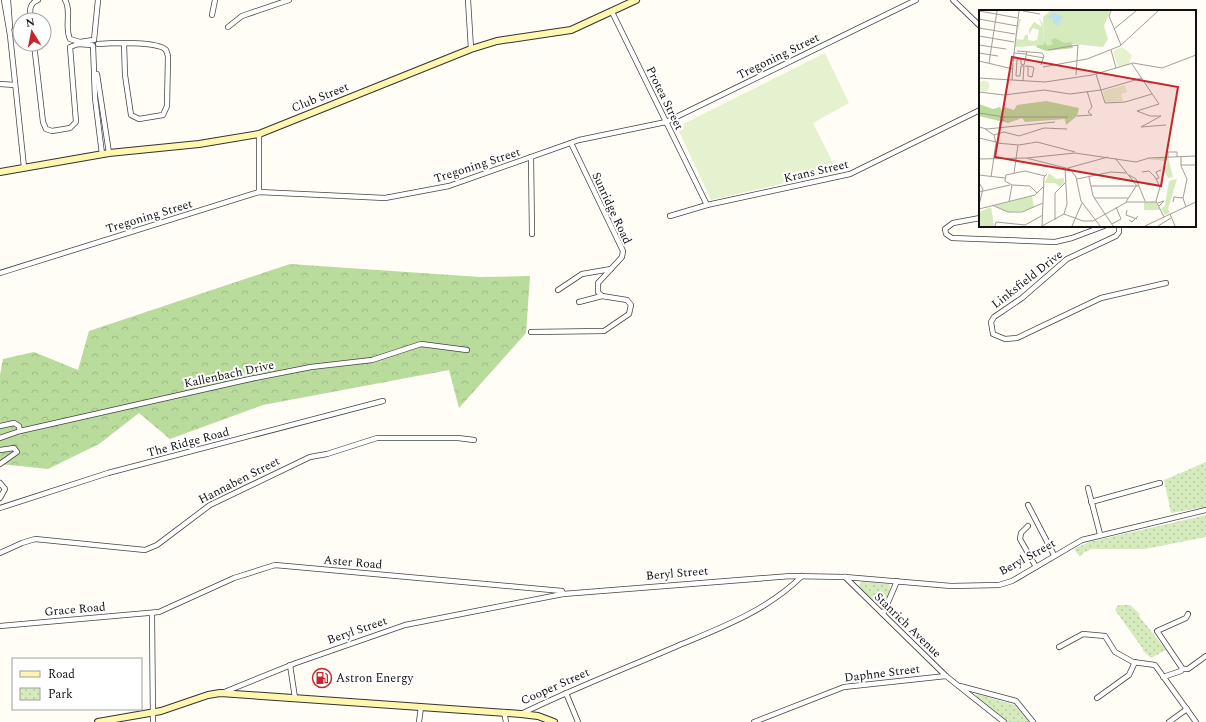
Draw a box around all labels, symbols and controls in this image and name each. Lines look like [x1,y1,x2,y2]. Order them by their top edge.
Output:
inset map [979,10,1196,227]
north arrow [12,12,52,52]
text: N [24,13,36,32]
street label: Tregoning Street [734,28,823,85]
street label: Protea Street [641,63,688,134]
street label: Club Street [289,77,352,118]
street label: Tregoning Street [431,143,523,188]
street label: Krans Street [782,155,850,188]
street label: Sunridge Road [587,169,637,248]
street label: Tregoning Street [103,194,195,239]
street label: Linksfield Drive [987,245,1067,313]
street label: Kallenbach Drive [182,356,276,393]
street label: The Ridge Road [145,422,232,463]
street label: Hannaben Street [195,452,283,509]
street label: Beryl Street [995,534,1059,581]
street label: Aster Road [323,550,383,575]
street label: Beryl Street [645,561,709,586]
street label: Stanrich Avenue [870,588,946,663]
street label: Grace Road [44,597,107,622]
street label: Beryl Street [325,611,390,650]
legend [12,658,142,710]
street label: Daphne Street [843,659,921,688]
street label: Cooper Street [518,663,593,710]
text: Road [48,665,75,684]
fuel station icon: Astron Energy [311,667,333,689]
place label: Astron Energy [336,669,414,688]
text: Park [48,685,73,704]

